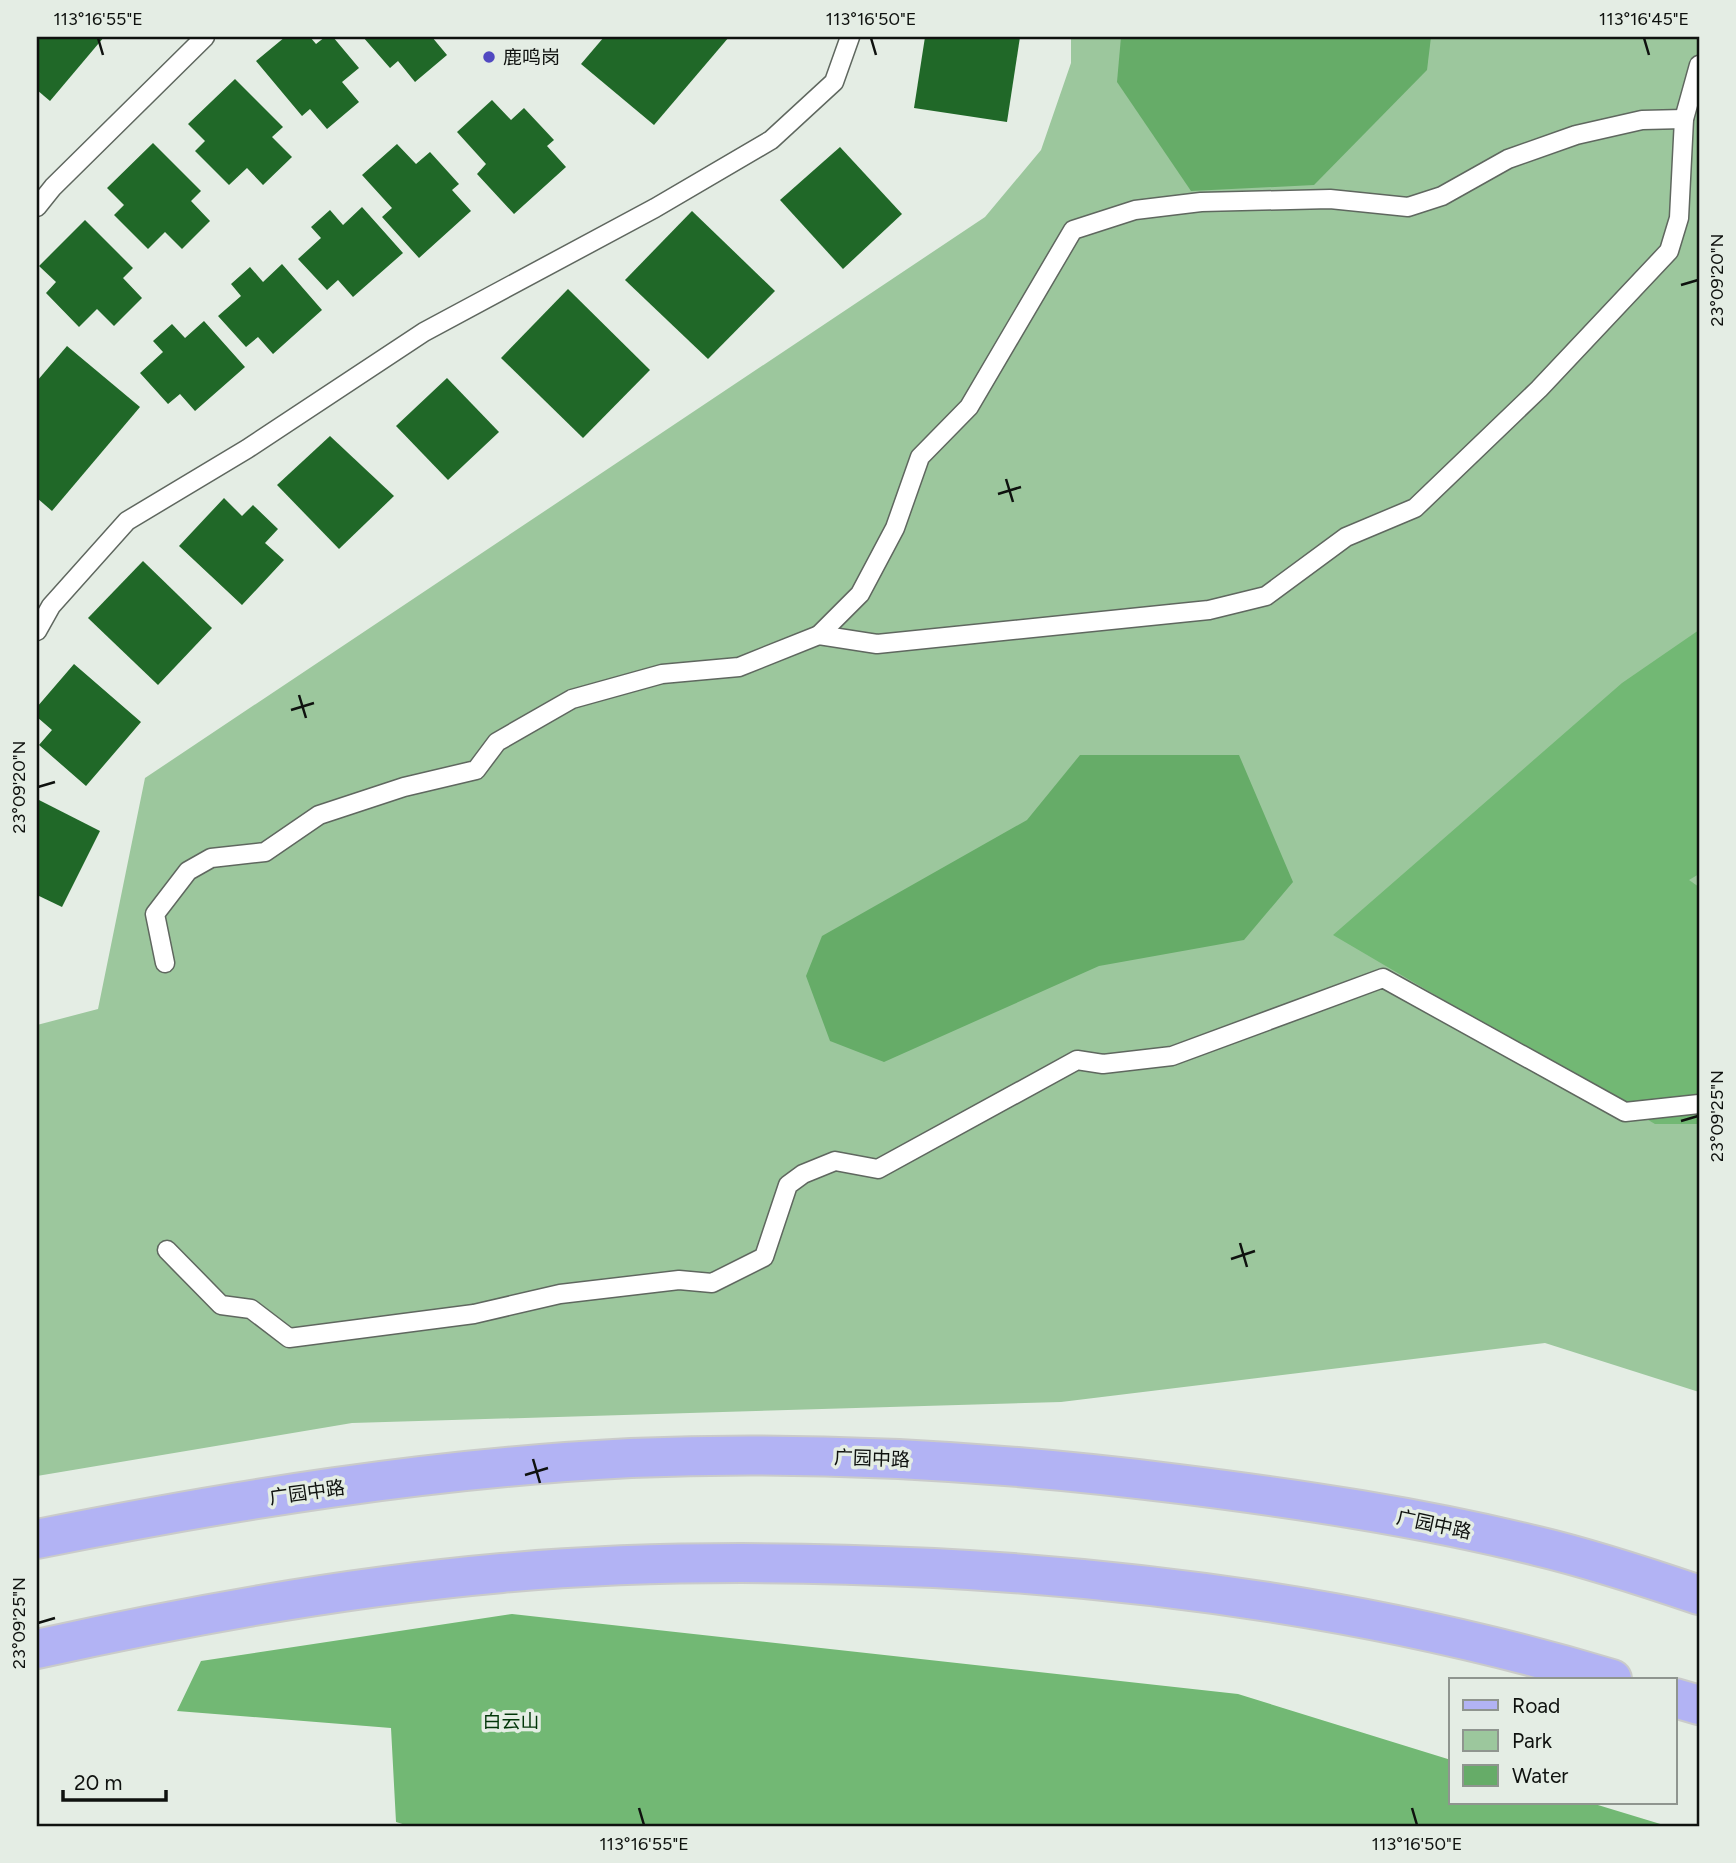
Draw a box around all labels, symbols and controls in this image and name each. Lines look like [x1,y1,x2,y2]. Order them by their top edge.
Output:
text: 113°16'55"E [53,8,143,30]
text: 113°16'50"E [826,8,916,30]
text: 113°16'45"E [1599,8,1689,30]
place label: 鹿鸣岗 [503,46,560,69]
marker: 鹿鸣岗 [481,49,497,65]
text: 23°09'20"N [1706,233,1728,327]
text: 23°09'20"N [8,740,30,834]
text: 23°09'25"N [1706,1070,1728,1162]
street label: 广园中路 [834,1446,910,1471]
street label: 广园中路 [268,1476,346,1509]
street label: 广园中路 [1394,1505,1473,1544]
text: 23°09'25"N [8,1577,30,1669]
legend [1449,1678,1676,1804]
text: Road [1512,1693,1560,1718]
park label: 白云山 [482,1710,540,1733]
text: Park [1512,1728,1553,1753]
scale bar [63,1758,166,1802]
text: Water [1512,1763,1568,1788]
text: 20 m [74,1770,122,1795]
text: 113°16'55"E [599,1833,689,1855]
text: 113°16'50"E [1372,1833,1462,1855]

